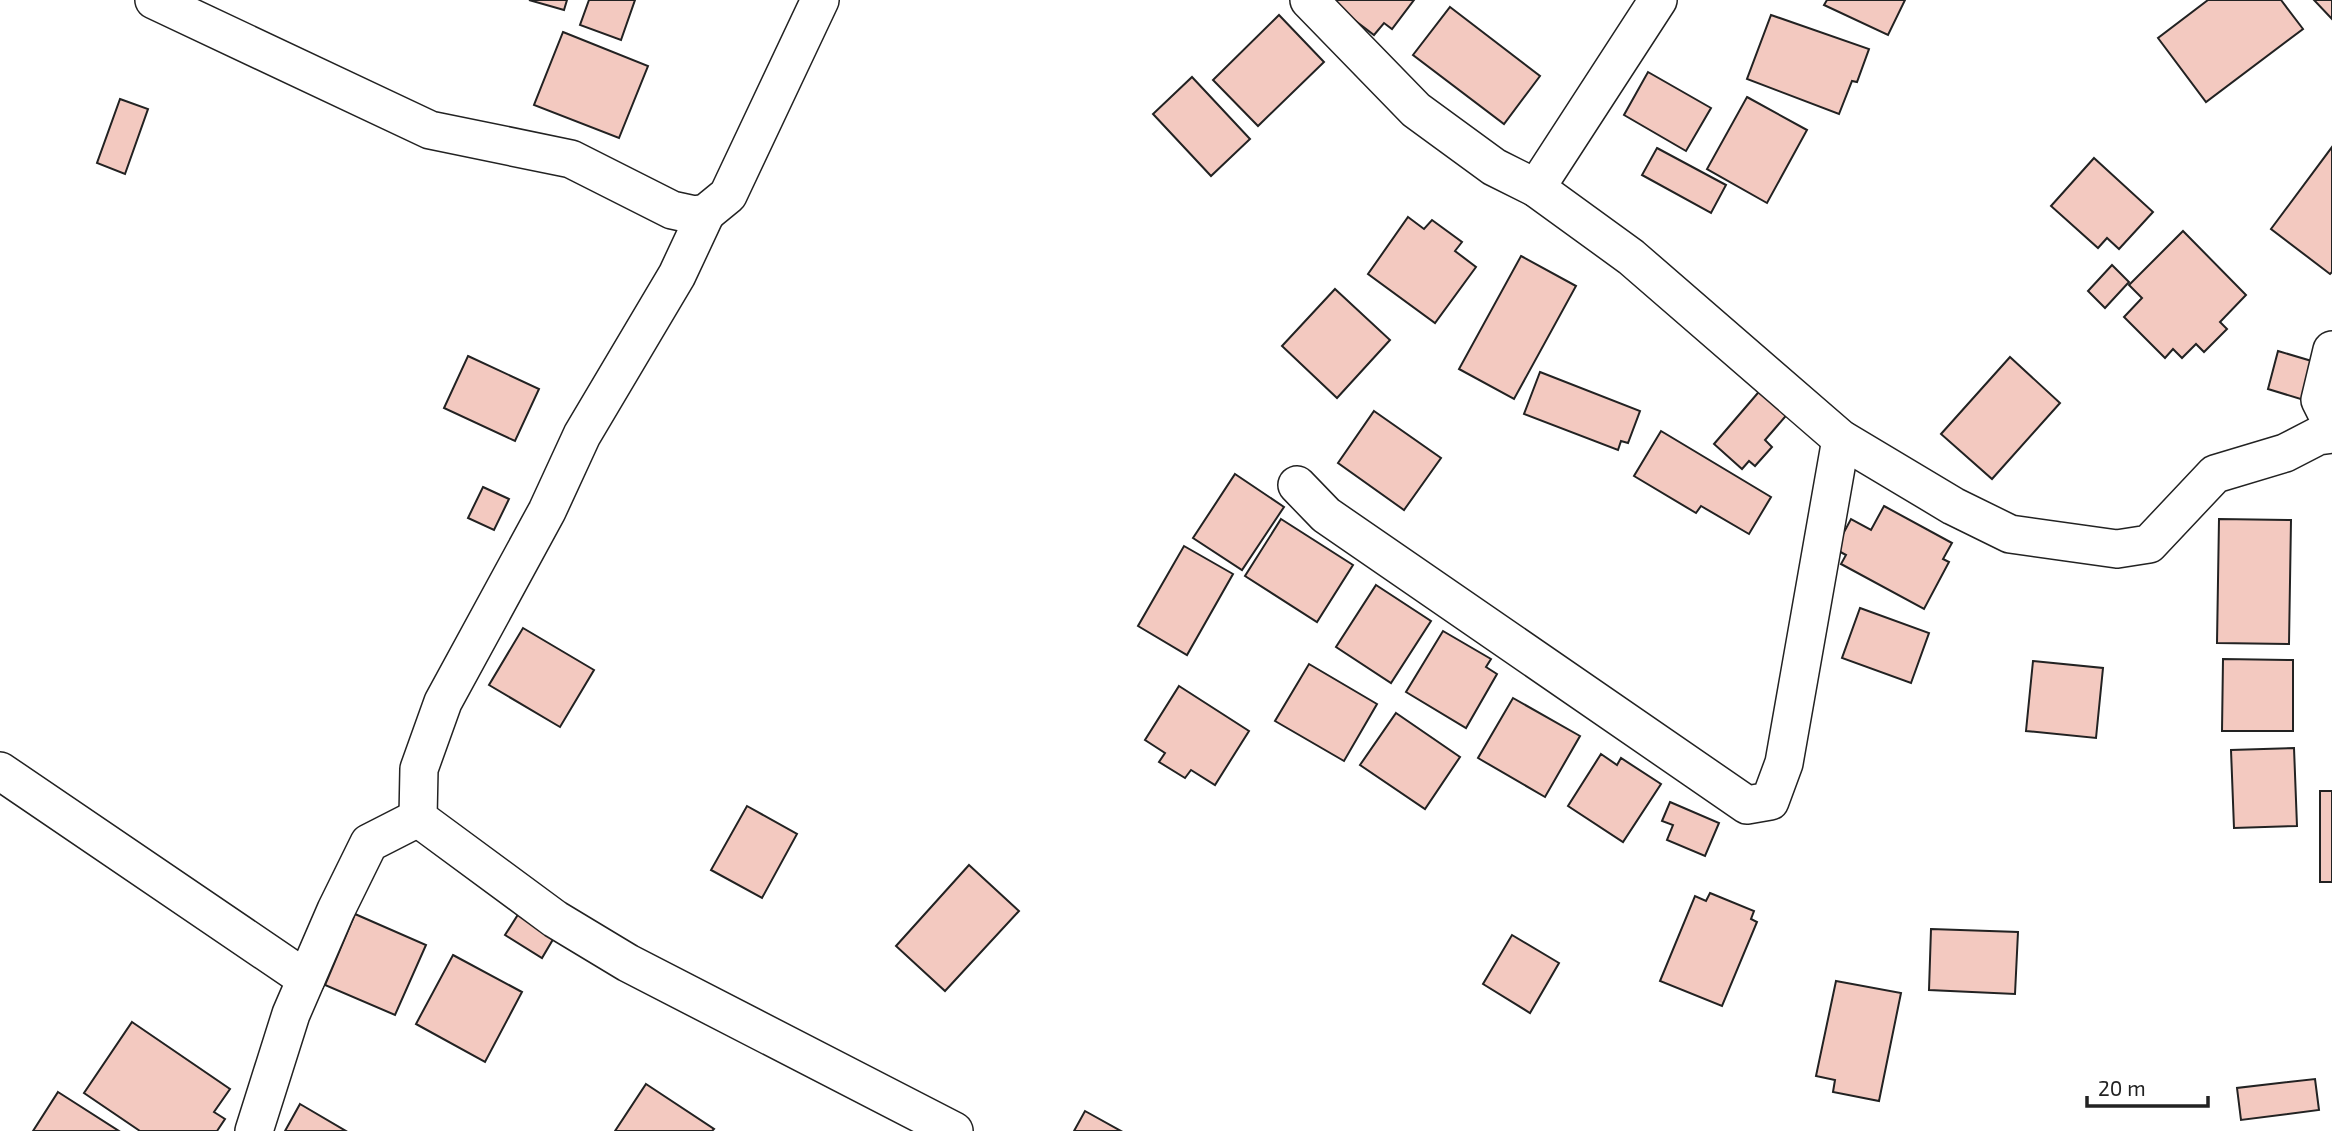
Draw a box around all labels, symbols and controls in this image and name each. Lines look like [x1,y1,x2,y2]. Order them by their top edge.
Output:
scale bar [2087,1064,2208,1108]
text: 20 m [2098,1075,2146,1100]

